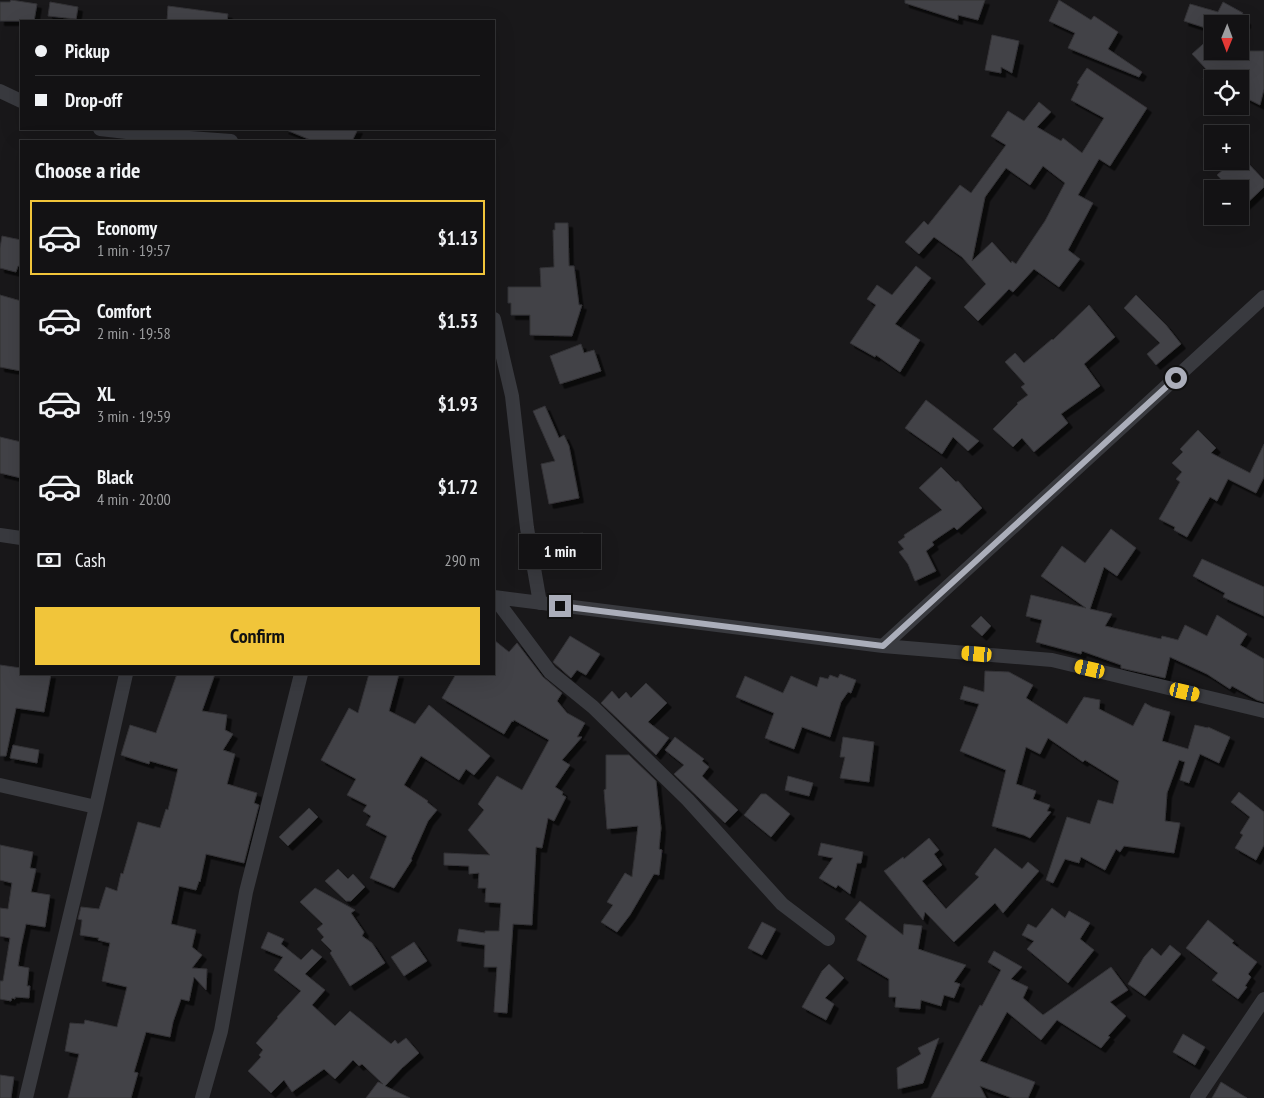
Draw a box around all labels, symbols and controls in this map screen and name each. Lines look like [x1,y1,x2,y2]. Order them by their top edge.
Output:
north arrow [1204,15,1249,60]
map controls [1204,15,1249,225]
text: Pickup [65,39,110,63]
button: locate [1204,70,1249,115]
text: Drop-off [65,88,122,112]
button: + [1204,125,1249,170]
text: Choose a ride [35,156,140,184]
button: − [1204,180,1249,225]
icon: car [37,215,82,260]
text: Economy [97,216,157,240]
text: $1.13 [438,226,478,250]
text: 1 min · 19:57 [97,240,171,260]
icon: car [37,298,82,343]
text: Comfort [97,299,151,323]
text: $1.53 [438,309,478,333]
text: 2 min · 19:58 [97,323,171,343]
route start [1165,367,1187,389]
icon: car [37,381,82,426]
text: XL [97,382,115,406]
text: $1.93 [438,392,478,416]
text: 3 min · 19:59 [97,406,171,426]
icon: car [37,464,82,509]
text: Black [97,465,133,489]
text: $1.72 [438,475,478,499]
text: 4 min · 20:00 [97,489,171,509]
callout: 1 min [519,534,601,568]
text: 1 min [544,541,576,561]
icon: cash [35,546,63,574]
text: Cash [75,548,106,572]
text: 290 m [445,550,480,570]
route end [549,595,571,617]
button: Confirm [35,607,480,665]
car [961,645,992,663]
car [1073,658,1106,680]
car [1168,681,1201,703]

